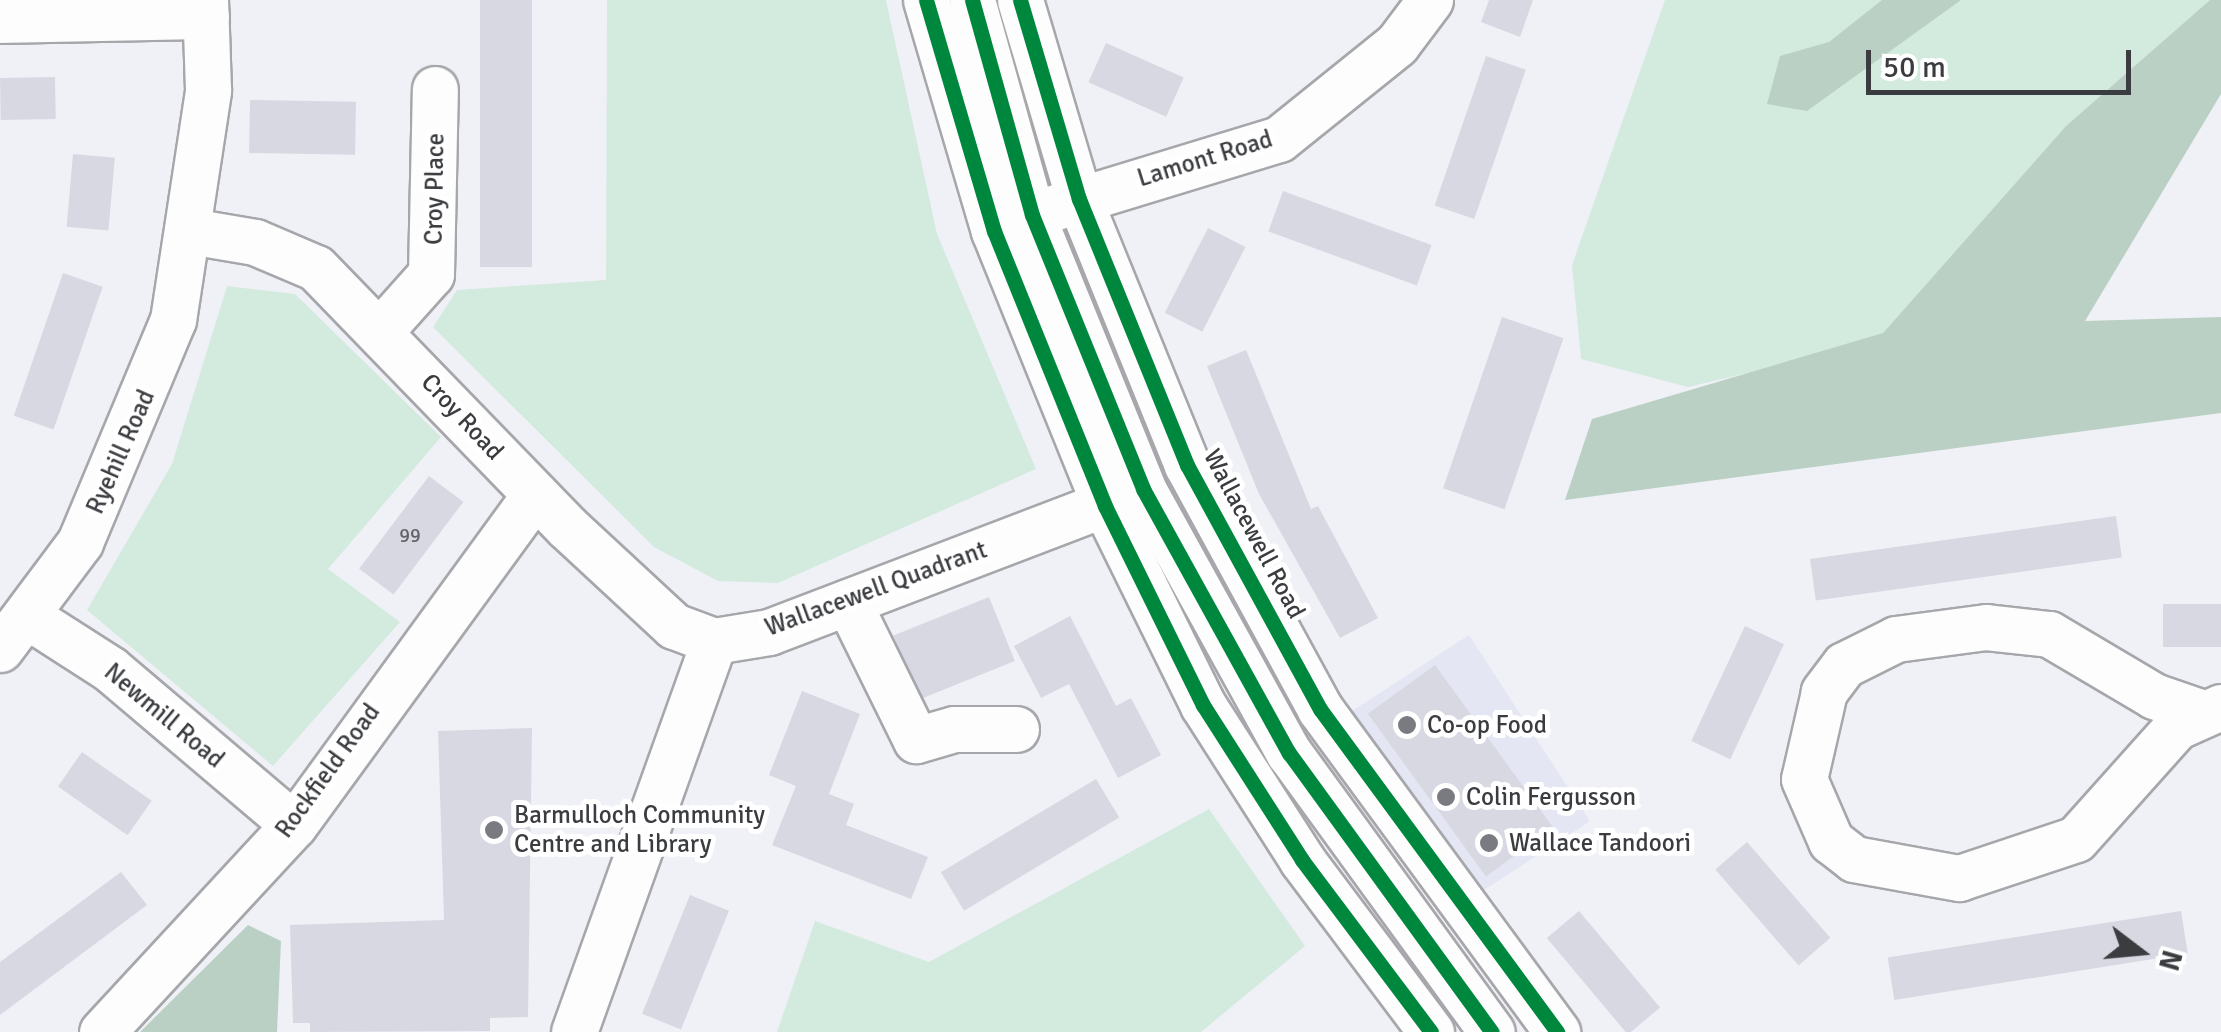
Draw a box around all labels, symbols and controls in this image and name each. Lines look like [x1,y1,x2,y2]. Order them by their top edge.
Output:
scale bar [1871,30,2136,92]
text: 50 m [1883,49,1946,86]
street label: Lamont Road [1134,124,1276,194]
street label: Croy Place [419,133,451,245]
street label: Croy Road [414,368,510,466]
street label: Ryehill Road [80,385,162,519]
street label: Wallacewell Road [1197,444,1311,624]
house number: 99 [399,523,421,547]
street label: Wallacewell Quadrant [761,535,991,643]
street label: Newmill Road [98,657,230,775]
street label: Rockfield Road [269,698,387,844]
place label: Co-op Food [1427,710,1547,740]
marker: Co-op Food [1396,714,1418,736]
place label: Colin Fergusson [1466,782,1636,812]
marker: Colin Fergusson [1435,786,1457,808]
place label: Barmulloch Community Centre and Library [514,801,765,860]
marker: Barmulloch Community Centre and Library [483,819,505,841]
place label: Wallace Tandoori [1509,828,1691,858]
marker: Wallace Tandoori [1478,832,1500,854]
north arrow [2091,902,2191,1002]
text: N [2151,946,2189,974]

